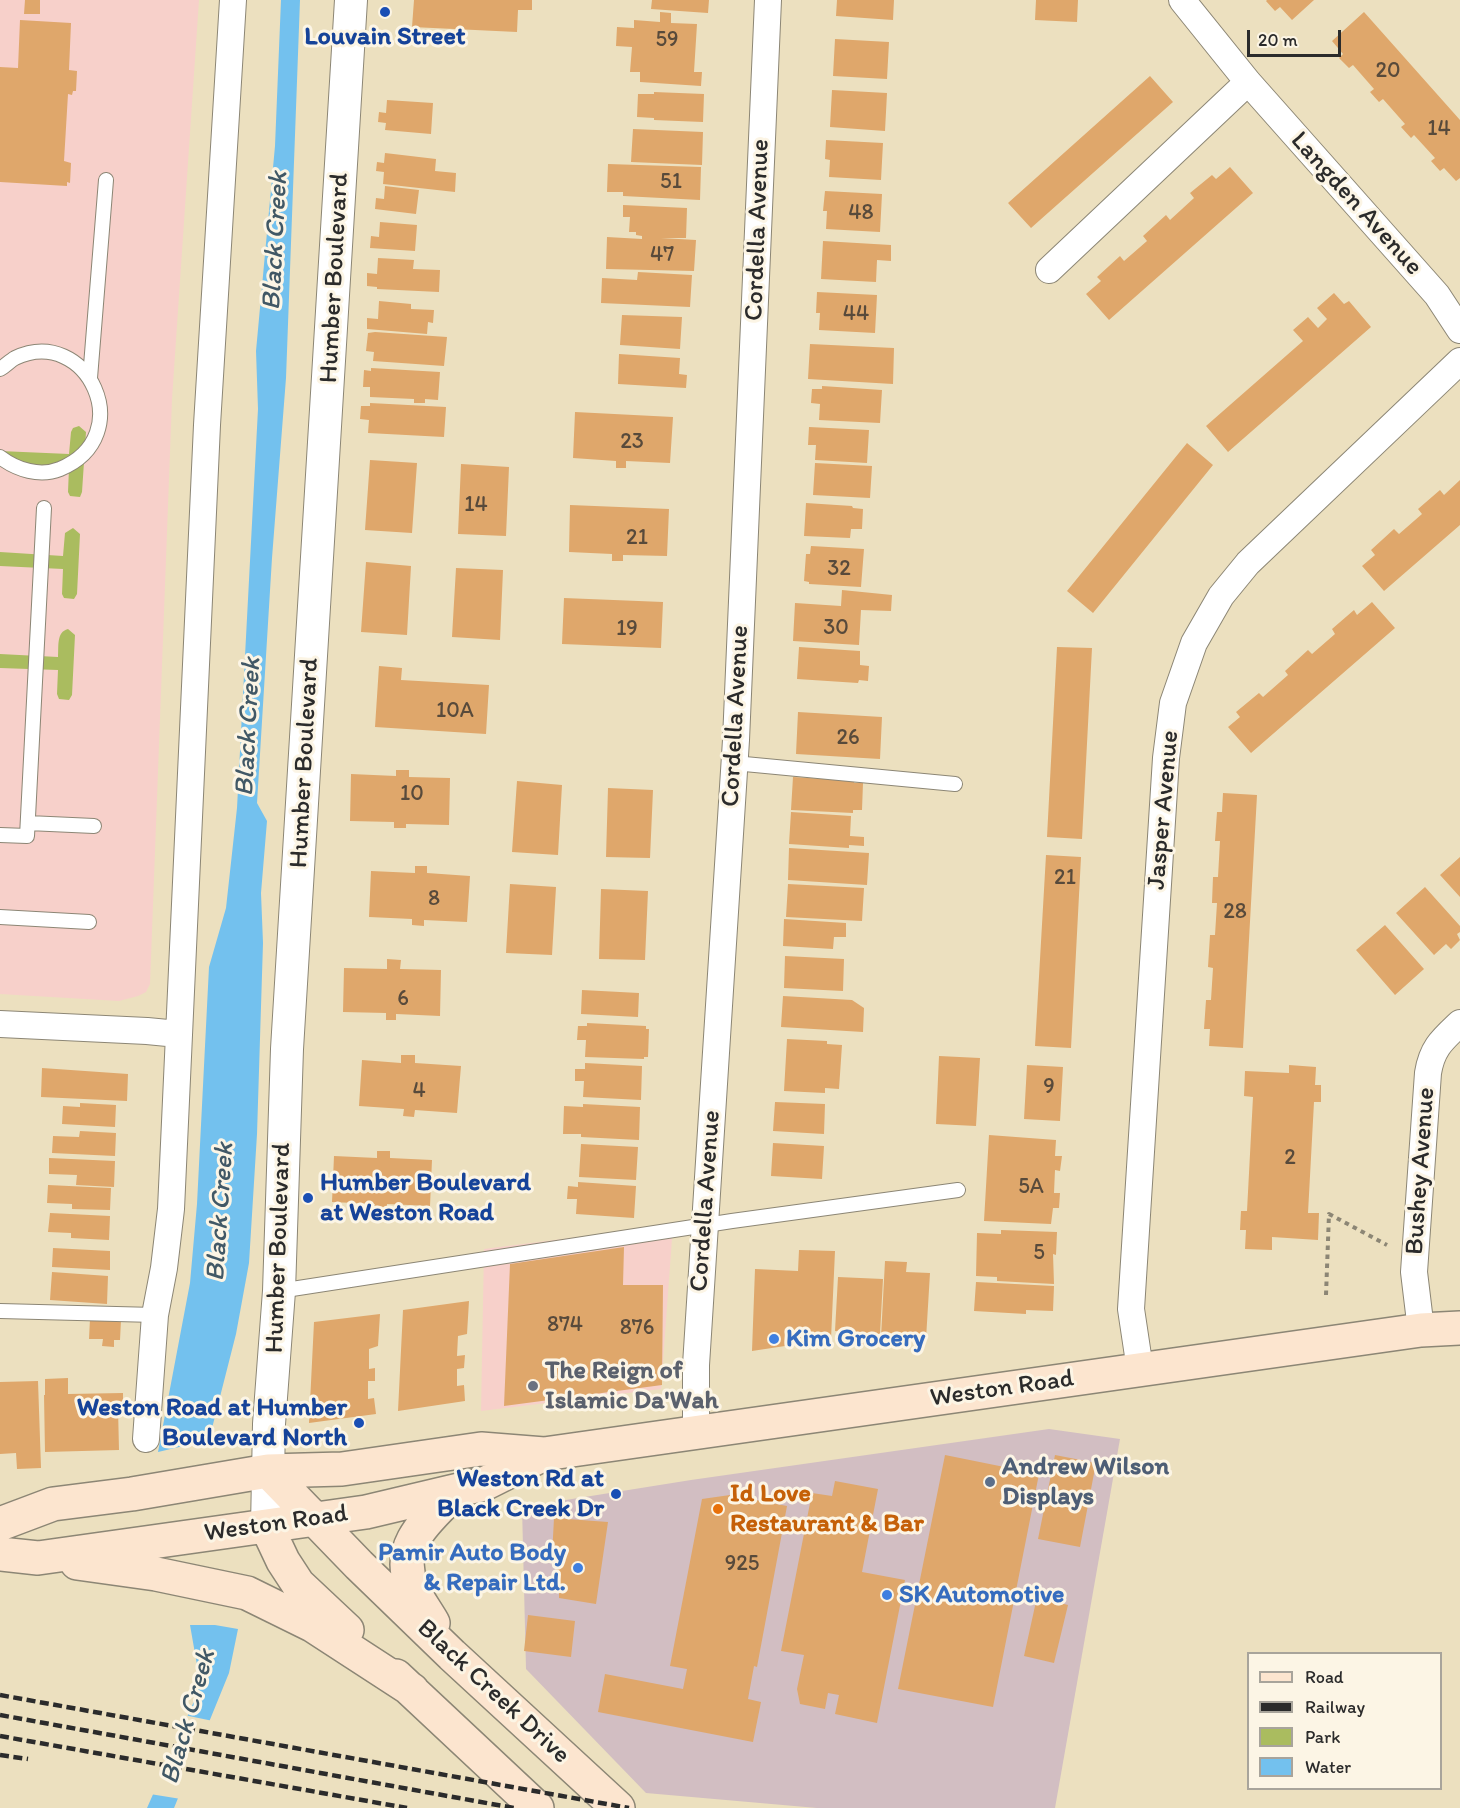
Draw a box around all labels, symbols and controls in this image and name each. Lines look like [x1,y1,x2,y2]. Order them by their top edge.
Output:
marker: Louvain Street [378,5,392,19]
scale bar [1250,18,1344,56]
place label: Louvain Street [304,21,466,53]
house number: 59 [655,27,679,53]
text: 20 m [1258,29,1298,51]
house number: 20 [1375,58,1401,84]
house number: 14 [1427,116,1451,142]
street label: Langden Avenue [1283,126,1429,282]
street label: Cordella Avenue [739,139,777,321]
house number: 51 [660,169,682,195]
water label: Black Creek [256,171,296,311]
street label: Humber Boulevard [314,172,356,384]
house number: 48 [848,200,874,226]
house number: 47 [650,242,674,268]
house number: 44 [843,301,869,327]
house number: 23 [620,429,644,455]
house number: 14 [464,492,488,518]
house number: 21 [626,525,648,551]
house number: 32 [827,556,851,582]
house number: 30 [823,615,849,641]
house number: 19 [616,616,638,642]
street label: Cordella Avenue [716,624,756,808]
water label: Black Creek [229,657,269,797]
street label: Humber Boulevard [284,657,326,869]
house number: 10A [436,698,474,724]
house number: 26 [836,725,860,751]
street label: Jasper Avenue [1141,729,1187,891]
house number: 10 [400,781,424,807]
house number: 21 [1054,865,1076,891]
house number: 8 [428,886,440,912]
house number: 28 [1223,899,1247,925]
house number: 6 [397,986,409,1012]
house number: 9 [1043,1074,1055,1100]
house number: 4 [412,1078,426,1104]
street label: Bushey Avenue [1400,1086,1442,1256]
street label: Cordella Avenue [684,1109,728,1293]
water label: Black Creek [200,1142,242,1282]
street label: Humber Boulevard [260,1142,298,1354]
house number: 2 [1284,1145,1296,1171]
place label: Humber Boulevard at Weston Road [320,1167,531,1228]
house number: 5A [1018,1174,1044,1200]
marker: Humber Boulevard at Weston Road [301,1191,315,1205]
house number: 5 [1033,1240,1045,1266]
house number: 874 [547,1312,583,1338]
house number: 876 [620,1315,654,1341]
place label: Kim Grocery [786,1323,925,1355]
marker: Kim Grocery [767,1332,781,1346]
place label: The Reign of Islamic Da'Wah [545,1355,718,1416]
street label: Weston Road [928,1363,1076,1415]
marker: The Reign of Islamic Da'Wah [526,1379,540,1393]
place label: Weston Road at Humber Boulevard North [77,1392,347,1454]
marker: Weston Road at Humber Boulevard North [352,1416,366,1430]
place label: Andrew Wilson Displays [1002,1451,1169,1512]
place label: Weston Rd at Black Creek Dr [437,1463,604,1524]
marker: Andrew Wilson Displays [983,1475,997,1489]
place label: Id Love Restaurant & Bar [730,1478,924,1540]
marker: Weston Rd at Black Creek Dr [609,1487,623,1501]
street label: Weston Road [202,1498,350,1550]
marker: Id Love Restaurant & Bar [711,1502,725,1516]
place label: Pamir Auto Body & Repair Ltd. [378,1537,566,1598]
house number: 925 [725,1551,759,1577]
marker: Pamir Auto Body & Repair Ltd. [571,1561,585,1575]
place label: SK Automotive [899,1579,1064,1611]
marker: SK Automotive [880,1588,894,1602]
street label: Black Creek Drive [410,1613,576,1771]
water label: Black Creek [154,1646,224,1788]
legend [1247,1652,1442,1790]
text: Road [1305,1666,1344,1688]
text: Railway [1305,1696,1365,1718]
text: Park [1305,1726,1340,1748]
text: Water [1305,1756,1351,1778]

